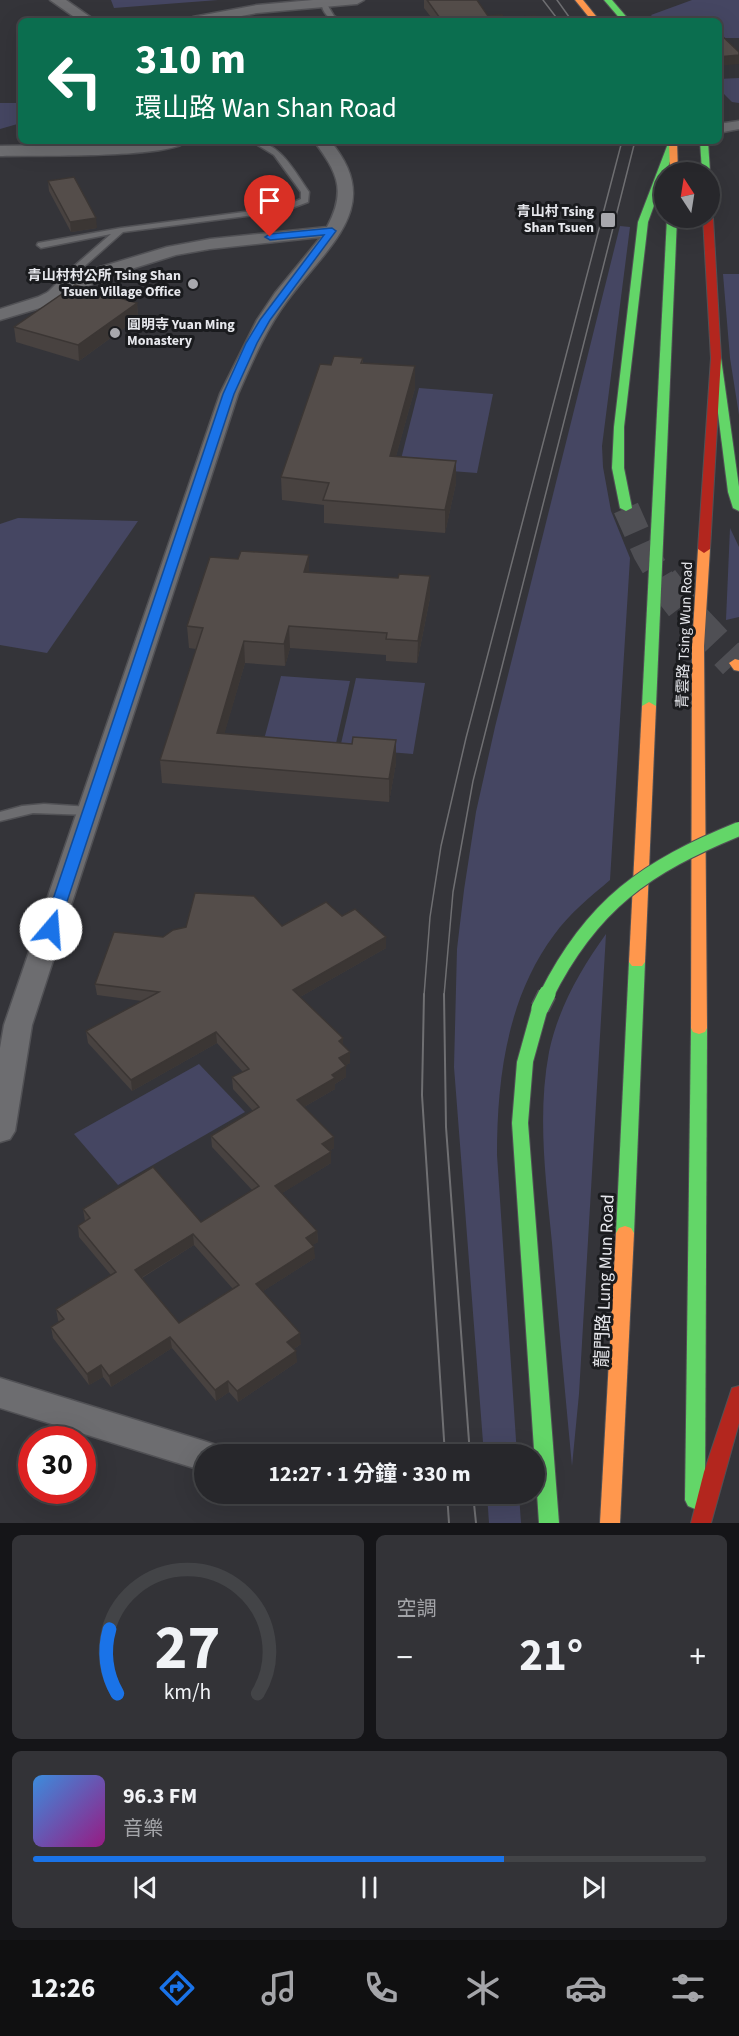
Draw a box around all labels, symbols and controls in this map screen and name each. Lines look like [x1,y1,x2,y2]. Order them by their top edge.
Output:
text: 310 m [135,30,246,90]
icon: left [36,42,114,120]
text: 環山路 Wan Shan Road [135,89,397,128]
north arrow [654,162,720,228]
map controls [654,162,720,228]
pin [244,175,295,237]
icon: arrive [253,184,286,217]
place label: 青山村 Tsing Shan Tsuen [517,202,595,238]
marker: 青山村 Tsing Shan Tsuen [599,211,617,229]
place label: 青山村村公所 Tsing Shan Tsuen Village Office [28,266,181,302]
marker: 青山村村公所 Tsing Shan Tsuen Village Office [186,277,200,291]
place label: 圓明寺 Yuan Ming Monastery [127,315,235,351]
marker: 圓明寺 Yuan Ming Monastery [108,326,122,340]
street label: 青雲路 Tsing Wun Road [672,561,698,709]
position arrow [19,897,83,961]
street label: 龍門路 Lung Mun Road [589,1194,621,1368]
speed limit sign: 30 [18,1426,96,1504]
text: 12:27 · 1 分鐘 · 330 m [269,1458,470,1490]
text: 空調 [397,1595,437,1623]
text: 27 [155,1604,221,1693]
text: 21° [519,1624,583,1688]
text: − [397,1634,413,1681]
text: + [690,1634,706,1681]
text: km/h [164,1677,212,1708]
text: 96.3 FM [123,1780,197,1812]
text: 音樂 [123,1815,163,1843]
icon: previous [129,1871,162,1904]
icon: pause [353,1871,386,1904]
icon: next [577,1871,610,1904]
icon: directions [156,1967,198,2009]
icon: music [258,1967,300,2009]
icon: phone [360,1967,402,2009]
icon: climate [462,1967,504,2009]
icon: car [565,1967,607,2009]
icon: filters [667,1967,709,2009]
text: 12:26 [30,1969,95,2008]

